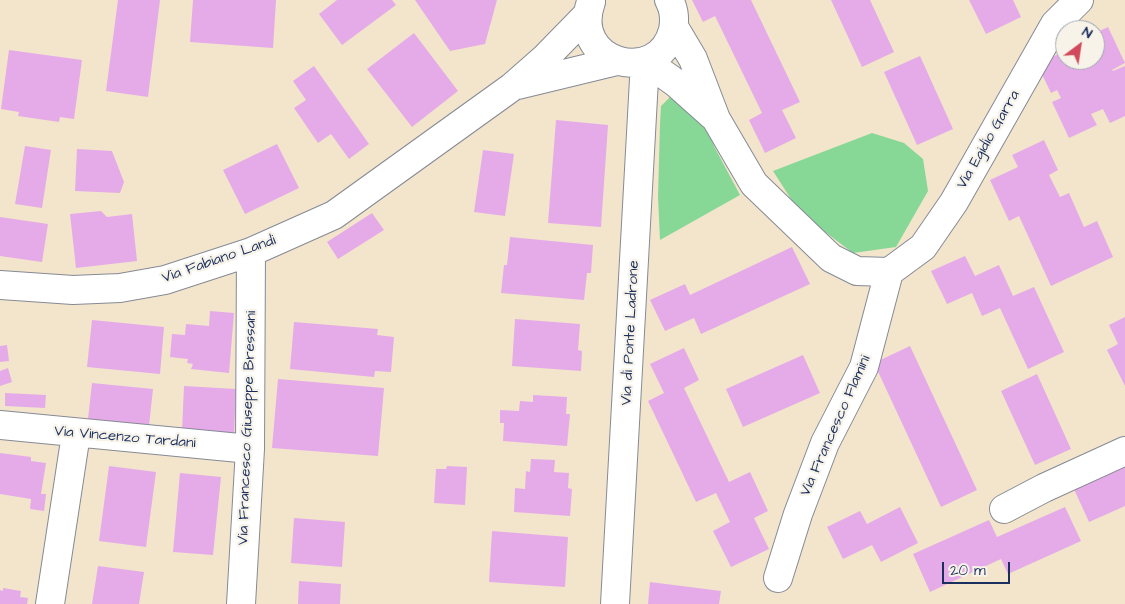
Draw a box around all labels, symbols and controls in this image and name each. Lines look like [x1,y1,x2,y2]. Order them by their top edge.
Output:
north arrow [1055,20,1105,70]
text: N [1078,22,1096,44]
street label: Via Egidio Garra [954,88,1024,192]
street label: Via Fabiano Landi [160,232,278,288]
street label: Via di Ponte Ladrone [618,260,644,406]
street label: Via Francesco Giuseppe Bressani [235,311,261,545]
street label: Via Francesco Flamini [797,353,875,499]
street label: Via Vincenzo Tardani [54,423,196,453]
scale bar [945,552,1012,584]
text: 20 m [950,560,986,581]

